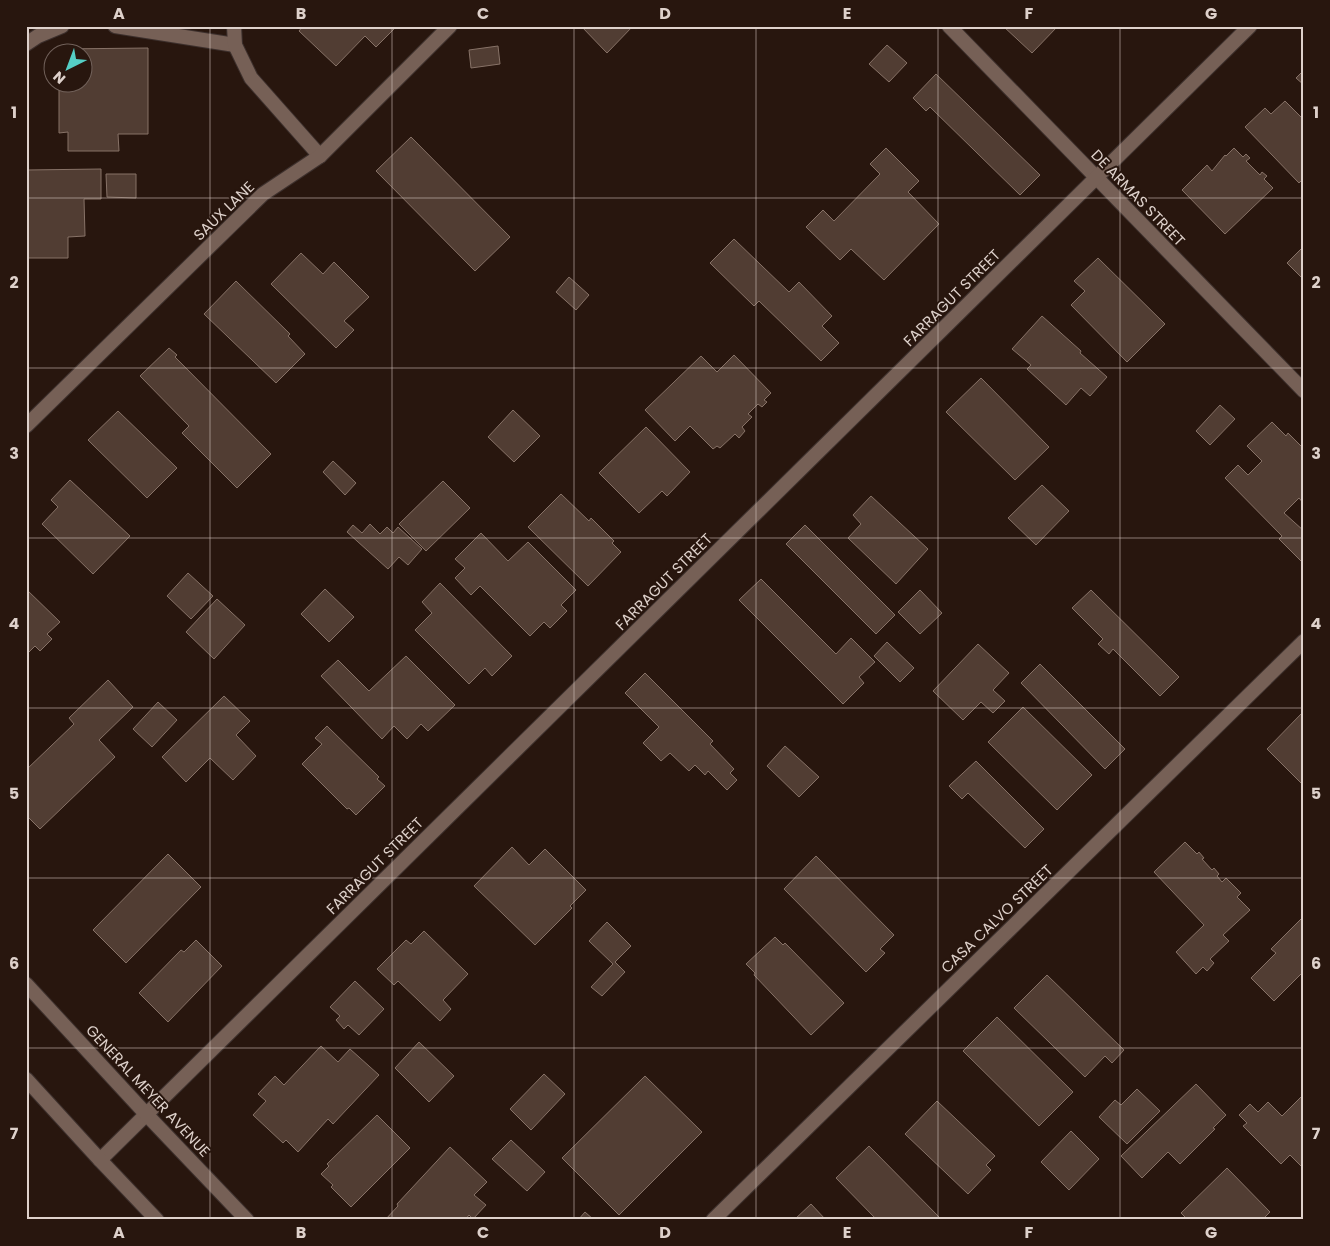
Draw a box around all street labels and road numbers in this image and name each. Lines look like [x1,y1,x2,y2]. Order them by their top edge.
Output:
street label: DE ARMAS STREET [1087,145,1190,251]
street label: SAUX LANE [189,176,259,245]
street label: FARRAGUT STREET [898,244,1005,351]
street label: FARRAGUT STREET [610,528,717,635]
street label: FARRAGUT STREET [321,812,428,919]
street label: CASA CALVO STREET [936,860,1057,978]
street label: GENERAL MEYER AVENUE [81,1020,215,1161]

